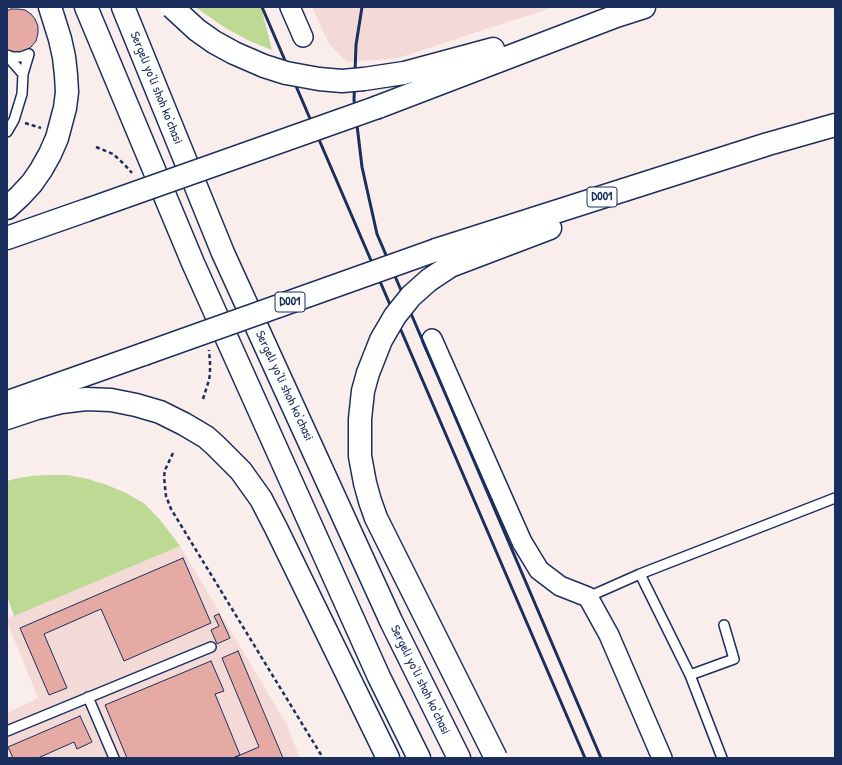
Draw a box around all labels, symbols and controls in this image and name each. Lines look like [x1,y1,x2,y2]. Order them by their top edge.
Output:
street label: Sergeli yo‘li shoh ko‘chasi [126,30,186,146]
road number: D001 [587,187,617,207]
road number: D001 [275,292,305,312]
street label: Sergeli yo‘li shoh ko‘chasi [252,328,316,444]
street label: Sergeli yo‘li shoh ko‘chasi [387,623,453,737]

